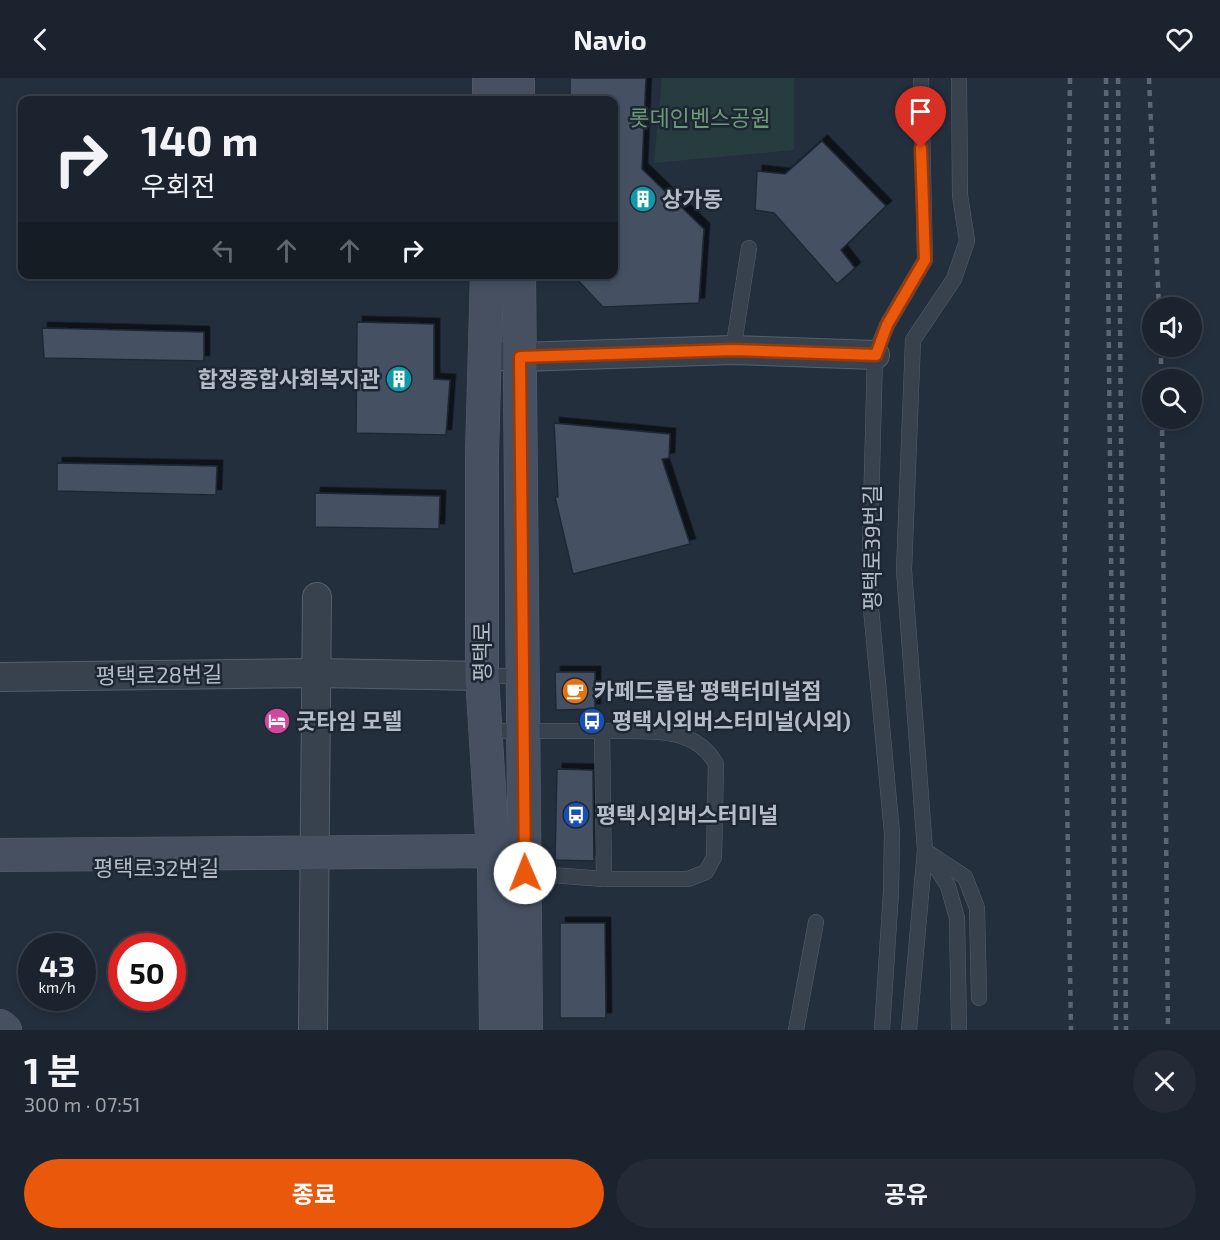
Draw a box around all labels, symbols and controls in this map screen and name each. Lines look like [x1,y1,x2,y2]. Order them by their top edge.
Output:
icon: back [24,23,57,56]
text: Navio [573,23,647,55]
icon: heart [1163,23,1196,56]
pin [895,86,946,148]
icon: arrive [904,95,937,128]
park label: 롯데인벤스공원 [629,104,771,130]
text: 140 m [141,114,258,164]
icon: right [42,120,120,198]
text: 우회전 [141,169,216,201]
building icon: 상가동 [628,184,658,214]
place label: 상가동 [662,185,723,211]
icon: left [207,234,240,267]
icon: ahead [270,234,303,267]
icon: ahead [333,234,366,267]
icon: right [396,234,429,267]
map controls [1142,297,1202,429]
button: sound [1142,297,1202,357]
building icon: 합정종합사회복지관 [384,364,414,394]
place label: 합정종합사회복지관 [198,365,380,391]
button: search [1142,369,1202,429]
street label: 평택로39번길 [858,485,884,611]
street label: 평택로 [468,622,494,682]
street label: 평택로28번길 [95,660,223,688]
cafe icon: 카페드롭탑 평택터미널점 [560,676,590,706]
place label: 카페드롭탑 평택터미널점 [594,677,821,703]
hotel icon: 굿타임 모텔 [262,706,292,736]
bus stop icon: 평택시외버스터미널(시외) [577,706,607,736]
place label: 굿타임 모텔 [296,707,402,733]
place label: 평택시외버스터미널(시외) [612,707,851,733]
bus stop icon: 평택시외버스터미널 [561,800,591,830]
place label: 평택시외버스터미널 [596,801,778,827]
position arrow [493,841,557,905]
street label: 평택로32번길 [93,854,219,880]
speed limit sign: 50 [108,933,186,1011]
text: 43 [39,947,75,983]
text: km/h [38,978,76,996]
text: 1 분 [24,1048,80,1091]
button: close [1133,1050,1196,1113]
text: 300 m · 07:51 [24,1092,141,1116]
button: 종료 [24,1159,604,1228]
button: 공유 [616,1159,1196,1228]

